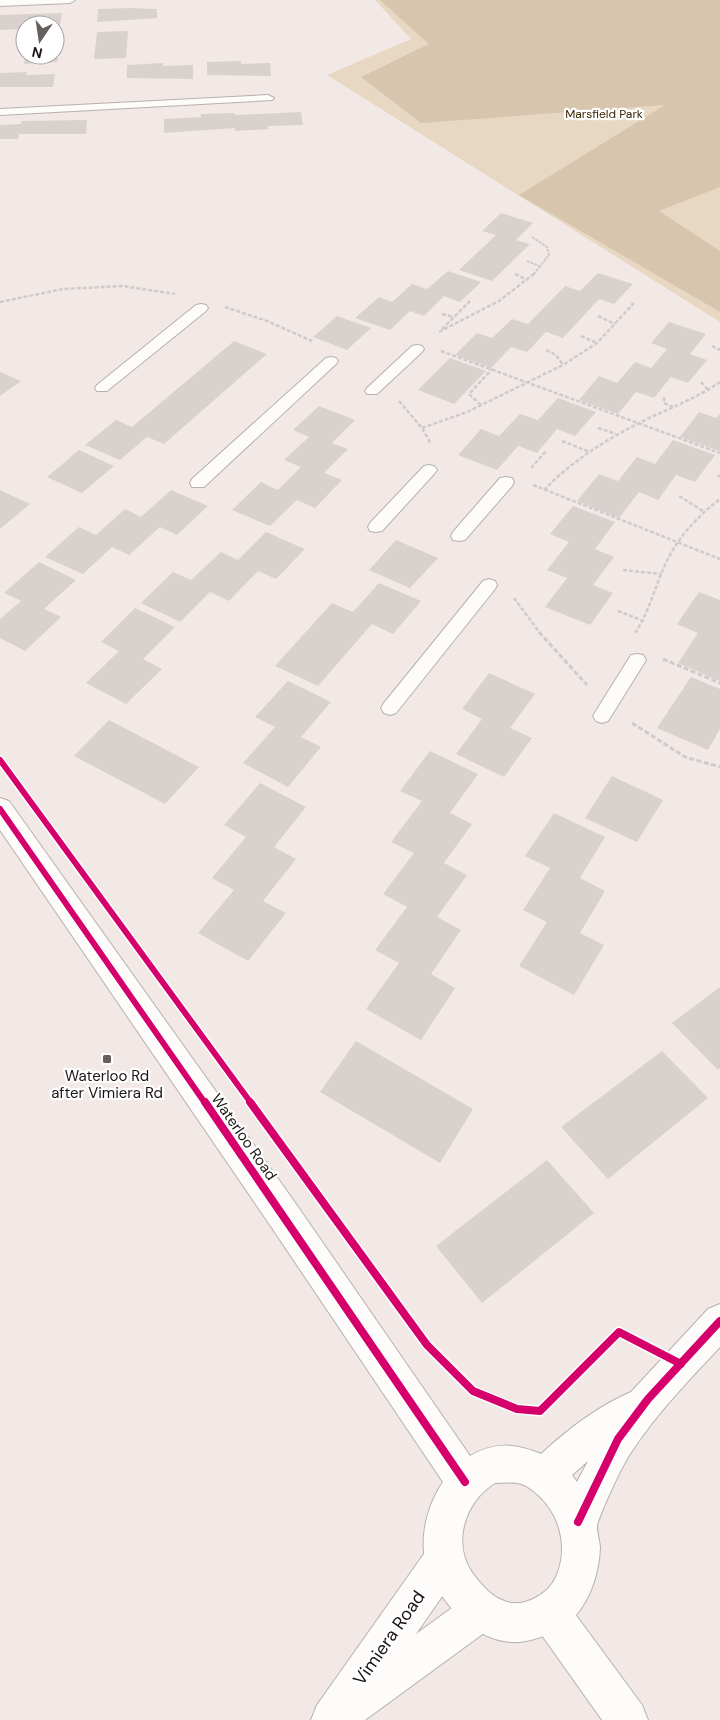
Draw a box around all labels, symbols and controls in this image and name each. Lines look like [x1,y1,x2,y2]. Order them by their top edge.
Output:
north arrow [15,15,65,65]
text: N [30,43,44,63]
park label: Marsfield Park [565,106,643,122]
marker: Waterloo Rd after Vimiera Rd [101,1053,113,1065]
place label: Waterloo Rd after Vimiera Rd [51,1066,163,1103]
street label: Waterloo Road [207,1090,281,1184]
street label: Vimiera Road [348,1586,430,1690]

